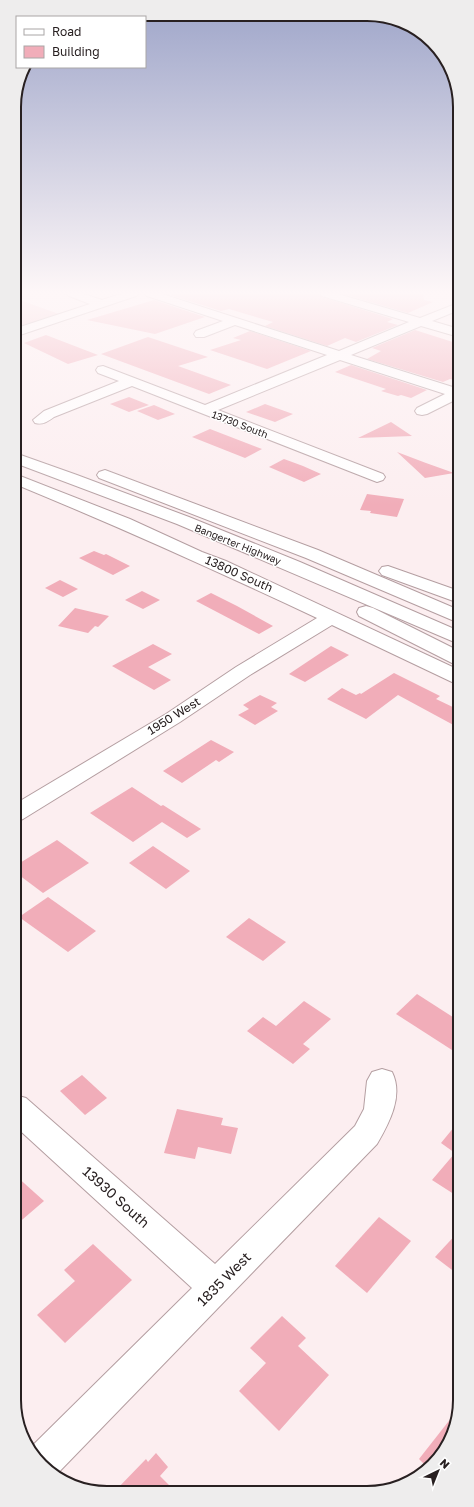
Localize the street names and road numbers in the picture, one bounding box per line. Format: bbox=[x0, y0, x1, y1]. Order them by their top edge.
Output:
street label: 13730 South bbox=[210, 408, 270, 440]
street label: Bangerter Highway bbox=[193, 521, 283, 567]
street label: 13800 South bbox=[203, 552, 275, 595]
street label: 1950 West bbox=[144, 693, 203, 738]
street label: 13930 South bbox=[79, 1162, 153, 1231]
street label: 1835 West bbox=[193, 1248, 254, 1309]

